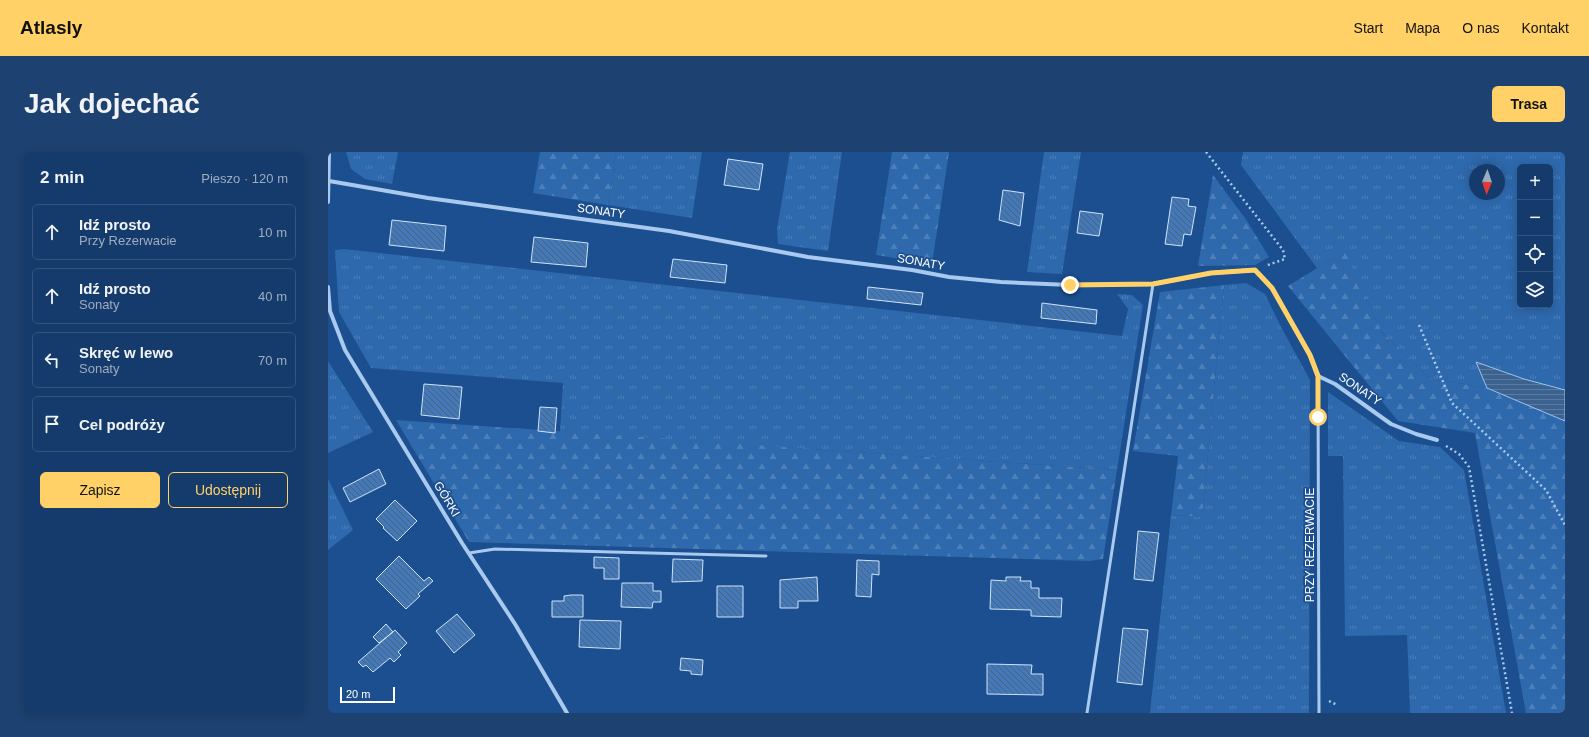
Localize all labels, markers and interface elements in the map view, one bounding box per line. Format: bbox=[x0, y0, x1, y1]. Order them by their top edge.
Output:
text: Atlasly bbox=[20, 17, 82, 38]
text: Start bbox=[1354, 20, 1383, 36]
text: Mapa bbox=[1405, 20, 1440, 36]
text: O nas bbox=[1462, 20, 1500, 36]
text: Kontakt bbox=[1522, 20, 1569, 36]
button: Trasa bbox=[1492, 86, 1565, 122]
text: Jak dojechać bbox=[24, 88, 200, 119]
north arrow bbox=[1469, 164, 1505, 200]
map controls bbox=[1517, 164, 1553, 308]
button: + bbox=[1517, 164, 1553, 200]
text: 2 min bbox=[40, 168, 84, 187]
text: Pieszo · 120 m bbox=[201, 171, 288, 186]
button: − bbox=[1517, 200, 1553, 236]
street label: SONATY bbox=[576, 201, 626, 221]
text: Idź prosto bbox=[79, 216, 151, 233]
icon: ahead bbox=[41, 221, 63, 243]
text: 10 m bbox=[258, 225, 287, 240]
text: Przy Rezerwacie bbox=[79, 233, 177, 248]
button: locate bbox=[1517, 236, 1553, 272]
street label: SONATY bbox=[896, 251, 946, 273]
button: layers bbox=[1517, 272, 1553, 308]
route end bbox=[1061, 276, 1079, 294]
text: Idź prosto bbox=[79, 280, 151, 297]
icon: ahead bbox=[41, 285, 63, 307]
text: 40 m bbox=[258, 289, 287, 304]
text: Sonaty bbox=[79, 297, 119, 312]
text: Skręć w lewo bbox=[79, 344, 173, 361]
icon: left bbox=[41, 349, 63, 371]
text: 70 m bbox=[258, 353, 287, 368]
text: Sonaty bbox=[79, 361, 119, 376]
street label: SONATY bbox=[1336, 370, 1384, 408]
route start bbox=[1309, 408, 1327, 426]
icon: arrive bbox=[41, 413, 63, 435]
text: Cel podróży bbox=[79, 416, 165, 433]
button: Zapisz bbox=[40, 472, 160, 508]
button: Udostępnij bbox=[168, 472, 288, 508]
street label: GÓRKI bbox=[431, 478, 464, 519]
street label: PRZY REZERWACIE bbox=[1303, 488, 1317, 602]
scale bar bbox=[340, 685, 395, 704]
text: 20 m bbox=[346, 688, 370, 700]

